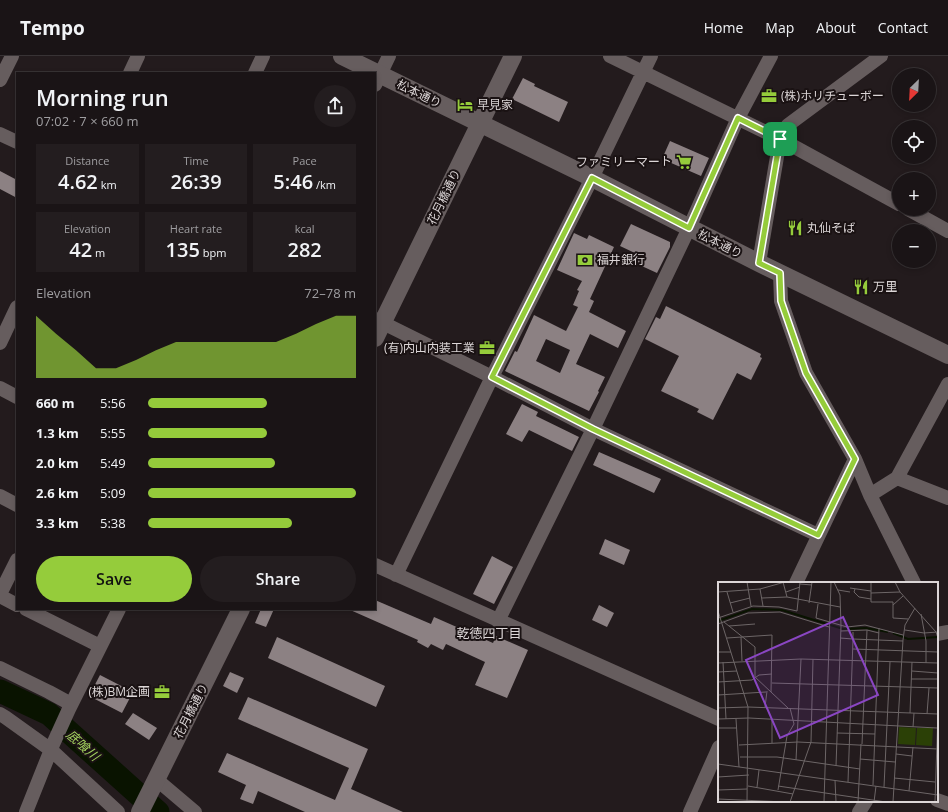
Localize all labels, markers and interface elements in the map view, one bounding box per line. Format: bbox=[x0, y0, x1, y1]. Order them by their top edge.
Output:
text: Tempo bbox=[20, 15, 85, 41]
text: Home bbox=[704, 18, 743, 37]
text: Map bbox=[765, 18, 794, 37]
text: About bbox=[816, 18, 856, 37]
text: Contact bbox=[878, 18, 928, 37]
north arrow bbox=[892, 68, 936, 112]
map controls bbox=[892, 68, 936, 268]
street label: 松本通り bbox=[394, 75, 445, 112]
text: Morning run bbox=[36, 82, 169, 112]
button: share bbox=[314, 85, 356, 127]
office icon: (株)ホリチューボー bbox=[760, 87, 778, 105]
place label: (株)ホリチューボー bbox=[781, 87, 884, 104]
hotel icon: 早見家 bbox=[456, 96, 474, 114]
place label: 早見家 bbox=[477, 96, 513, 113]
text: 07:02 · 7 × 660 m bbox=[36, 112, 139, 130]
button: locate bbox=[892, 120, 936, 164]
pin bbox=[763, 122, 797, 156]
icon: arrive bbox=[769, 128, 791, 150]
text: Distance bbox=[65, 153, 109, 168]
text: Time bbox=[183, 153, 209, 168]
text: Pace bbox=[293, 153, 317, 168]
place label: ファミリーマート bbox=[576, 153, 672, 170]
supermarket icon: ファミリーマート bbox=[675, 153, 693, 171]
street label: 花月橋通り bbox=[423, 166, 464, 227]
text: 4.62 bbox=[58, 168, 98, 195]
text: 26:39 bbox=[170, 168, 222, 195]
text: 5:46 bbox=[273, 168, 313, 195]
button: + bbox=[892, 172, 936, 216]
text: km bbox=[98, 177, 117, 192]
text: /km bbox=[313, 177, 336, 192]
restaurant icon: 丸仙そば bbox=[786, 219, 804, 237]
place label: 丸仙そば bbox=[807, 219, 855, 236]
text: Elevation bbox=[64, 221, 111, 236]
text: Heart rate bbox=[170, 221, 222, 236]
text: kcal bbox=[295, 221, 315, 236]
button: − bbox=[892, 224, 936, 268]
street label: 松本通り bbox=[695, 225, 745, 262]
text: 42 bbox=[69, 236, 92, 263]
text: 135 bbox=[166, 236, 200, 263]
text: 282 bbox=[288, 236, 322, 263]
text: m bbox=[92, 245, 105, 260]
text: bpm bbox=[200, 245, 226, 260]
bank icon: 福井銀行 bbox=[576, 251, 594, 269]
place label: 福井銀行 bbox=[597, 251, 645, 268]
restaurant icon: 万里 bbox=[852, 278, 870, 296]
place label: 万里 bbox=[873, 278, 897, 295]
text: Elevation bbox=[36, 284, 91, 302]
text: 72–78 m bbox=[304, 284, 356, 302]
place label: (有)内山内装工業 bbox=[384, 339, 475, 356]
office icon: (有)内山内装工業 bbox=[478, 339, 496, 357]
text: 660 m bbox=[36, 394, 74, 412]
text: 5:56 bbox=[100, 394, 126, 412]
text: 1.3 km bbox=[36, 424, 79, 442]
text: 5:55 bbox=[100, 424, 126, 442]
text: 2.0 km bbox=[36, 454, 79, 472]
text: 5:49 bbox=[100, 454, 126, 472]
text: 2.6 km bbox=[36, 484, 79, 502]
text: 5:09 bbox=[100, 484, 126, 502]
text: 3.3 km bbox=[36, 514, 79, 532]
text: 5:38 bbox=[100, 514, 126, 532]
button: Save bbox=[36, 556, 192, 602]
button: Share bbox=[200, 556, 356, 602]
inset map bbox=[718, 582, 938, 802]
district label: 乾徳四丁目 bbox=[456, 624, 522, 642]
street label: 花月橋通り bbox=[169, 680, 212, 741]
place label: (株)BM企画 bbox=[88, 683, 150, 700]
office icon: (株)BM企画 bbox=[153, 683, 171, 701]
water label: 底喰川 bbox=[62, 725, 105, 766]

